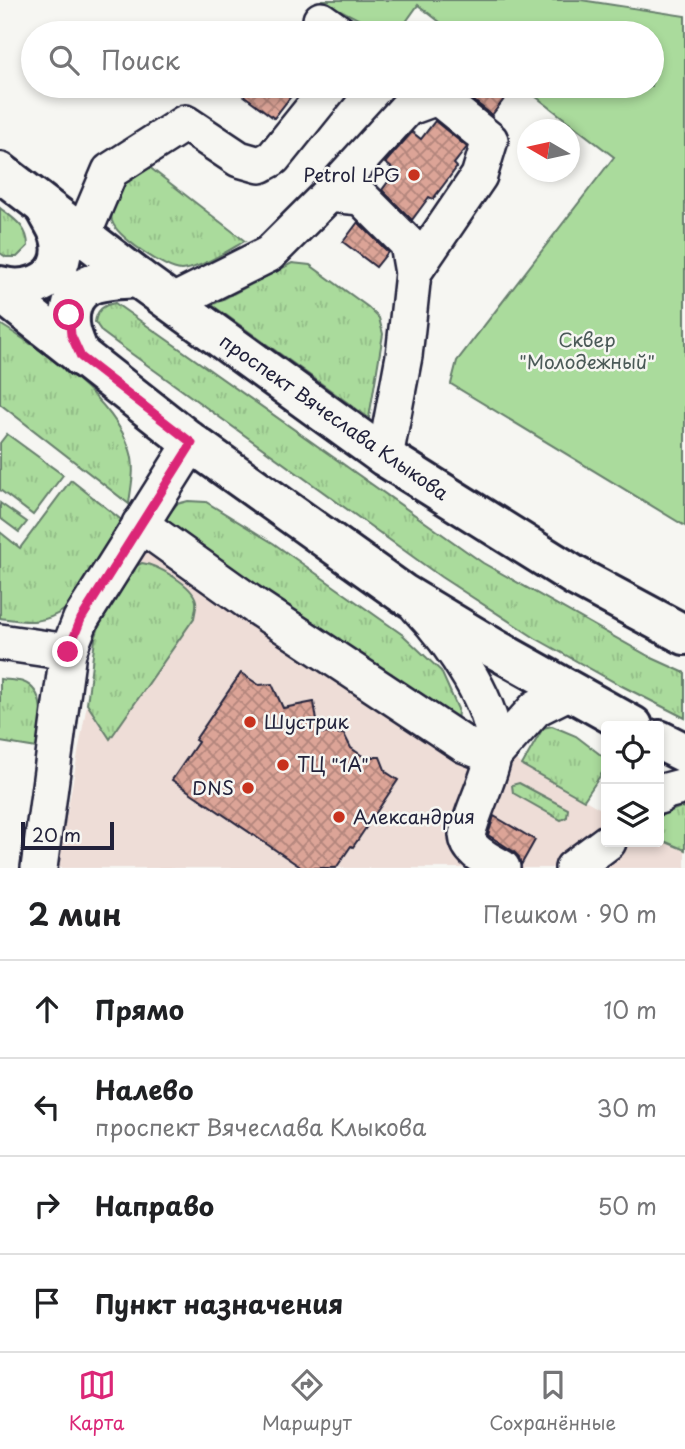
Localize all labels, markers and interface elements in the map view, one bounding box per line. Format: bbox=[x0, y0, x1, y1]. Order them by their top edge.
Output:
search box bbox=[21, 21, 664, 98]
text: Поиск bbox=[101, 40, 180, 79]
icon: search bbox=[45, 41, 83, 79]
north arrow bbox=[517, 119, 580, 182]
place label: Petrol LPG bbox=[303, 160, 400, 188]
marker: Petrol LPG bbox=[406, 167, 422, 183]
route start bbox=[53, 299, 84, 330]
park label: Сквер "Молодежный" bbox=[519, 325, 655, 375]
street label: проспект Вячеслава Клыкова bbox=[214, 326, 455, 506]
route end bbox=[52, 636, 83, 667]
place label: Шустрик bbox=[264, 707, 350, 735]
marker: Шустрик bbox=[242, 714, 258, 730]
map controls bbox=[601, 721, 664, 847]
button: locate bbox=[601, 721, 664, 784]
place label: ТЦ "1А" bbox=[297, 750, 369, 778]
marker: ТЦ "1А" bbox=[275, 757, 291, 773]
place label: DNS bbox=[192, 773, 234, 801]
marker: DNS bbox=[240, 780, 256, 796]
button: layers bbox=[601, 784, 664, 847]
place label: Александрия bbox=[353, 802, 475, 830]
marker: Александрия bbox=[331, 809, 347, 825]
scale bar bbox=[21, 819, 114, 851]
text: 20 m bbox=[32, 820, 81, 848]
text: 2 мин bbox=[28, 891, 122, 936]
text: Пешком · 90 m bbox=[483, 896, 657, 931]
icon: ahead bbox=[28, 990, 66, 1028]
text: Прямо bbox=[95, 990, 184, 1029]
text: 10 m bbox=[603, 992, 657, 1027]
text: Налево bbox=[95, 1070, 193, 1109]
icon: left bbox=[28, 1088, 66, 1126]
text: 30 m bbox=[596, 1090, 657, 1125]
text: проспект Вячеслава Клыкова bbox=[95, 1109, 426, 1144]
icon: right bbox=[28, 1186, 66, 1224]
text: Направо bbox=[95, 1186, 214, 1225]
text: 50 m bbox=[597, 1188, 657, 1223]
icon: arrive bbox=[28, 1284, 66, 1322]
text: Пункт назначения bbox=[95, 1284, 343, 1323]
tab: Карта bbox=[69, 1366, 125, 1436]
tab: Маршрут bbox=[262, 1366, 352, 1436]
tab: Сохранённые bbox=[489, 1366, 616, 1436]

